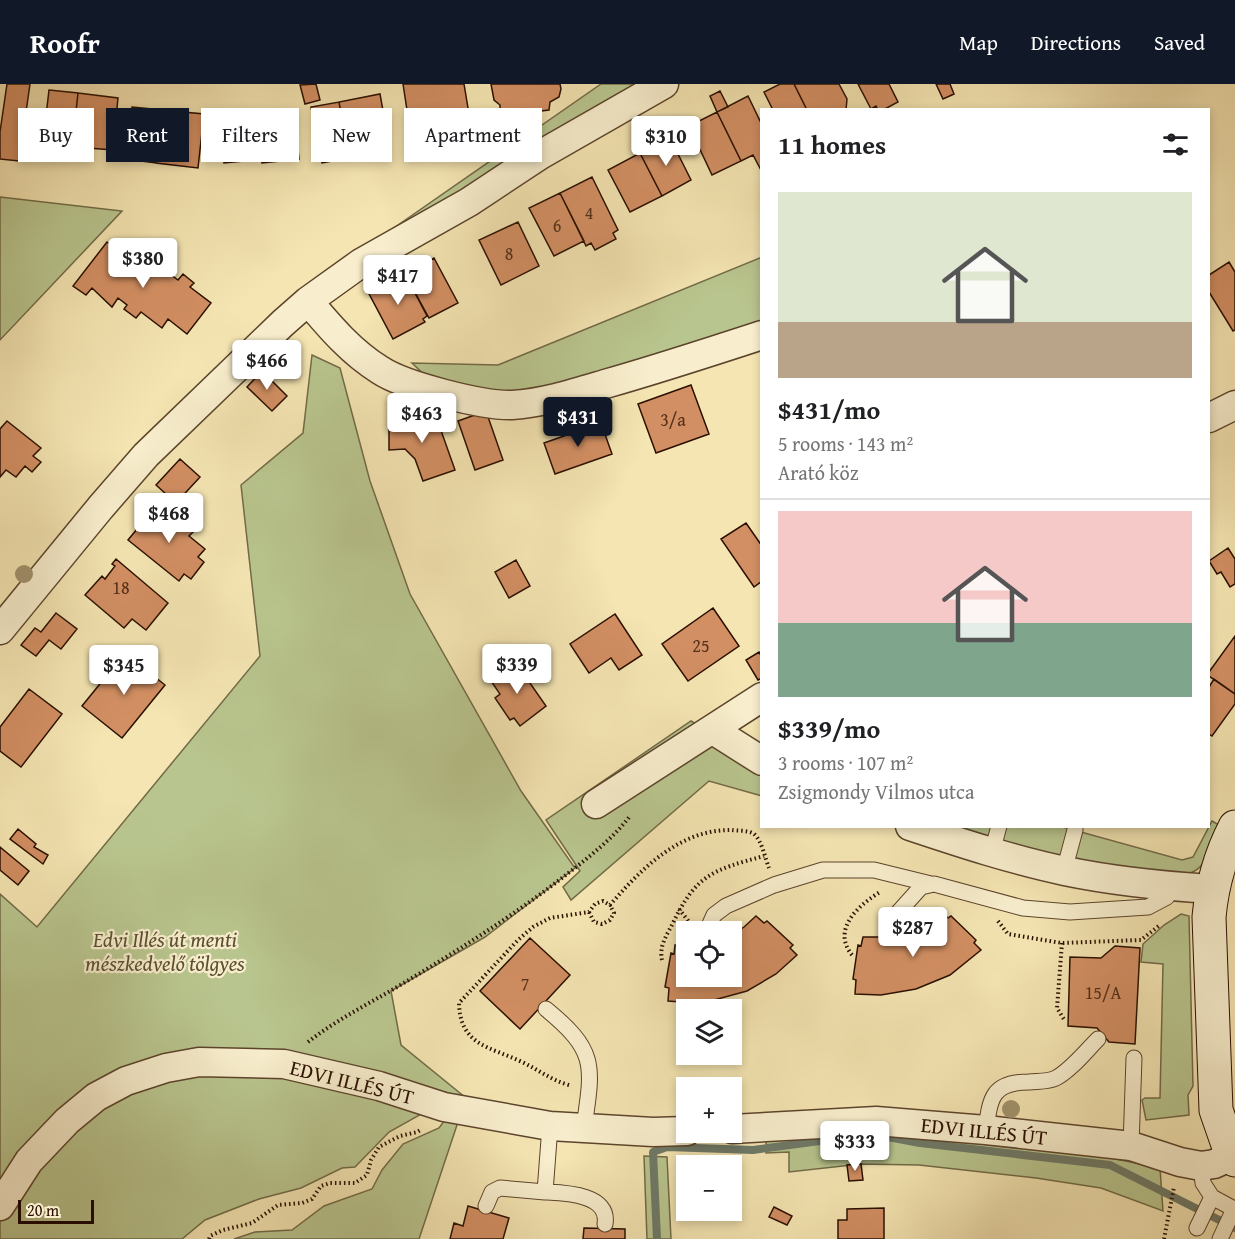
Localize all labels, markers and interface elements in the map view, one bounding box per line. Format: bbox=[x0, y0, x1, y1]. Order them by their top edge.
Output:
text: Roofr bbox=[30, 22, 100, 63]
text: Map bbox=[959, 27, 998, 58]
text: Directions bbox=[1031, 27, 1121, 58]
text: Saved bbox=[1154, 27, 1205, 58]
chip: Buy bbox=[18, 108, 94, 162]
chip: Rent bbox=[106, 108, 189, 162]
chip: Filters bbox=[201, 108, 299, 162]
chip: New bbox=[311, 108, 392, 162]
chip: Apartment bbox=[404, 108, 542, 162]
pin: $310 bbox=[630, 116, 702, 167]
text: $310 bbox=[645, 121, 687, 150]
text: 11 homes bbox=[778, 125, 886, 164]
icon: filters bbox=[1159, 128, 1192, 161]
house number: 4 bbox=[585, 199, 593, 226]
house number: 6 bbox=[553, 212, 561, 239]
icon: home bbox=[931, 231, 1039, 339]
pin: $380 bbox=[107, 238, 179, 289]
house number: 8 bbox=[505, 240, 513, 267]
text: $380 bbox=[122, 243, 164, 272]
pin: $417 bbox=[362, 255, 434, 306]
text: $417 bbox=[377, 260, 419, 289]
pin: $466 bbox=[231, 340, 303, 391]
text: $466 bbox=[246, 345, 288, 374]
text: $431/mo bbox=[778, 390, 880, 429]
pin: $463 bbox=[386, 393, 458, 444]
pin: $431 bbox=[542, 397, 614, 448]
text: $463 bbox=[401, 398, 443, 427]
text: $431 bbox=[557, 402, 599, 431]
house number: 3/a bbox=[660, 406, 686, 433]
text: 5 rooms · 143 m² bbox=[778, 429, 913, 458]
text: Arató köz bbox=[778, 458, 858, 487]
pin: $468 bbox=[133, 493, 205, 544]
text: $468 bbox=[148, 498, 190, 527]
icon: home bbox=[931, 550, 1039, 658]
house number: 18 bbox=[112, 574, 130, 601]
house number: 25 bbox=[692, 632, 710, 659]
pin: $339 bbox=[481, 644, 553, 695]
pin: $345 bbox=[88, 645, 160, 696]
text: $339 bbox=[496, 649, 538, 678]
text: $345 bbox=[103, 650, 145, 679]
text: $339/mo bbox=[778, 709, 880, 748]
text: 3 rooms · 107 m² bbox=[778, 748, 913, 777]
text: Zsigmondy Vilmos utca bbox=[778, 777, 974, 806]
pin: $287 bbox=[877, 907, 949, 958]
text: $287 bbox=[892, 912, 934, 941]
map controls bbox=[676, 921, 742, 1221]
button: locate bbox=[676, 921, 742, 987]
park label: Edvi Illés út menti mészkedvelő tölgyes bbox=[85, 924, 245, 979]
house number: 7 bbox=[521, 970, 529, 997]
house number: 15/A bbox=[1085, 979, 1121, 1006]
button: layers bbox=[676, 999, 742, 1065]
street label: EDVI ILLÉS ÚT bbox=[287, 1052, 417, 1112]
button: + bbox=[676, 1077, 742, 1143]
street label: EDVI ILLÉS ÚT bbox=[919, 1109, 1049, 1153]
pin: $333 bbox=[819, 1121, 891, 1172]
text: $333 bbox=[834, 1126, 876, 1155]
button: − bbox=[676, 1155, 742, 1221]
scale bar bbox=[18, 1197, 94, 1224]
text: 20 m bbox=[27, 1198, 59, 1222]

